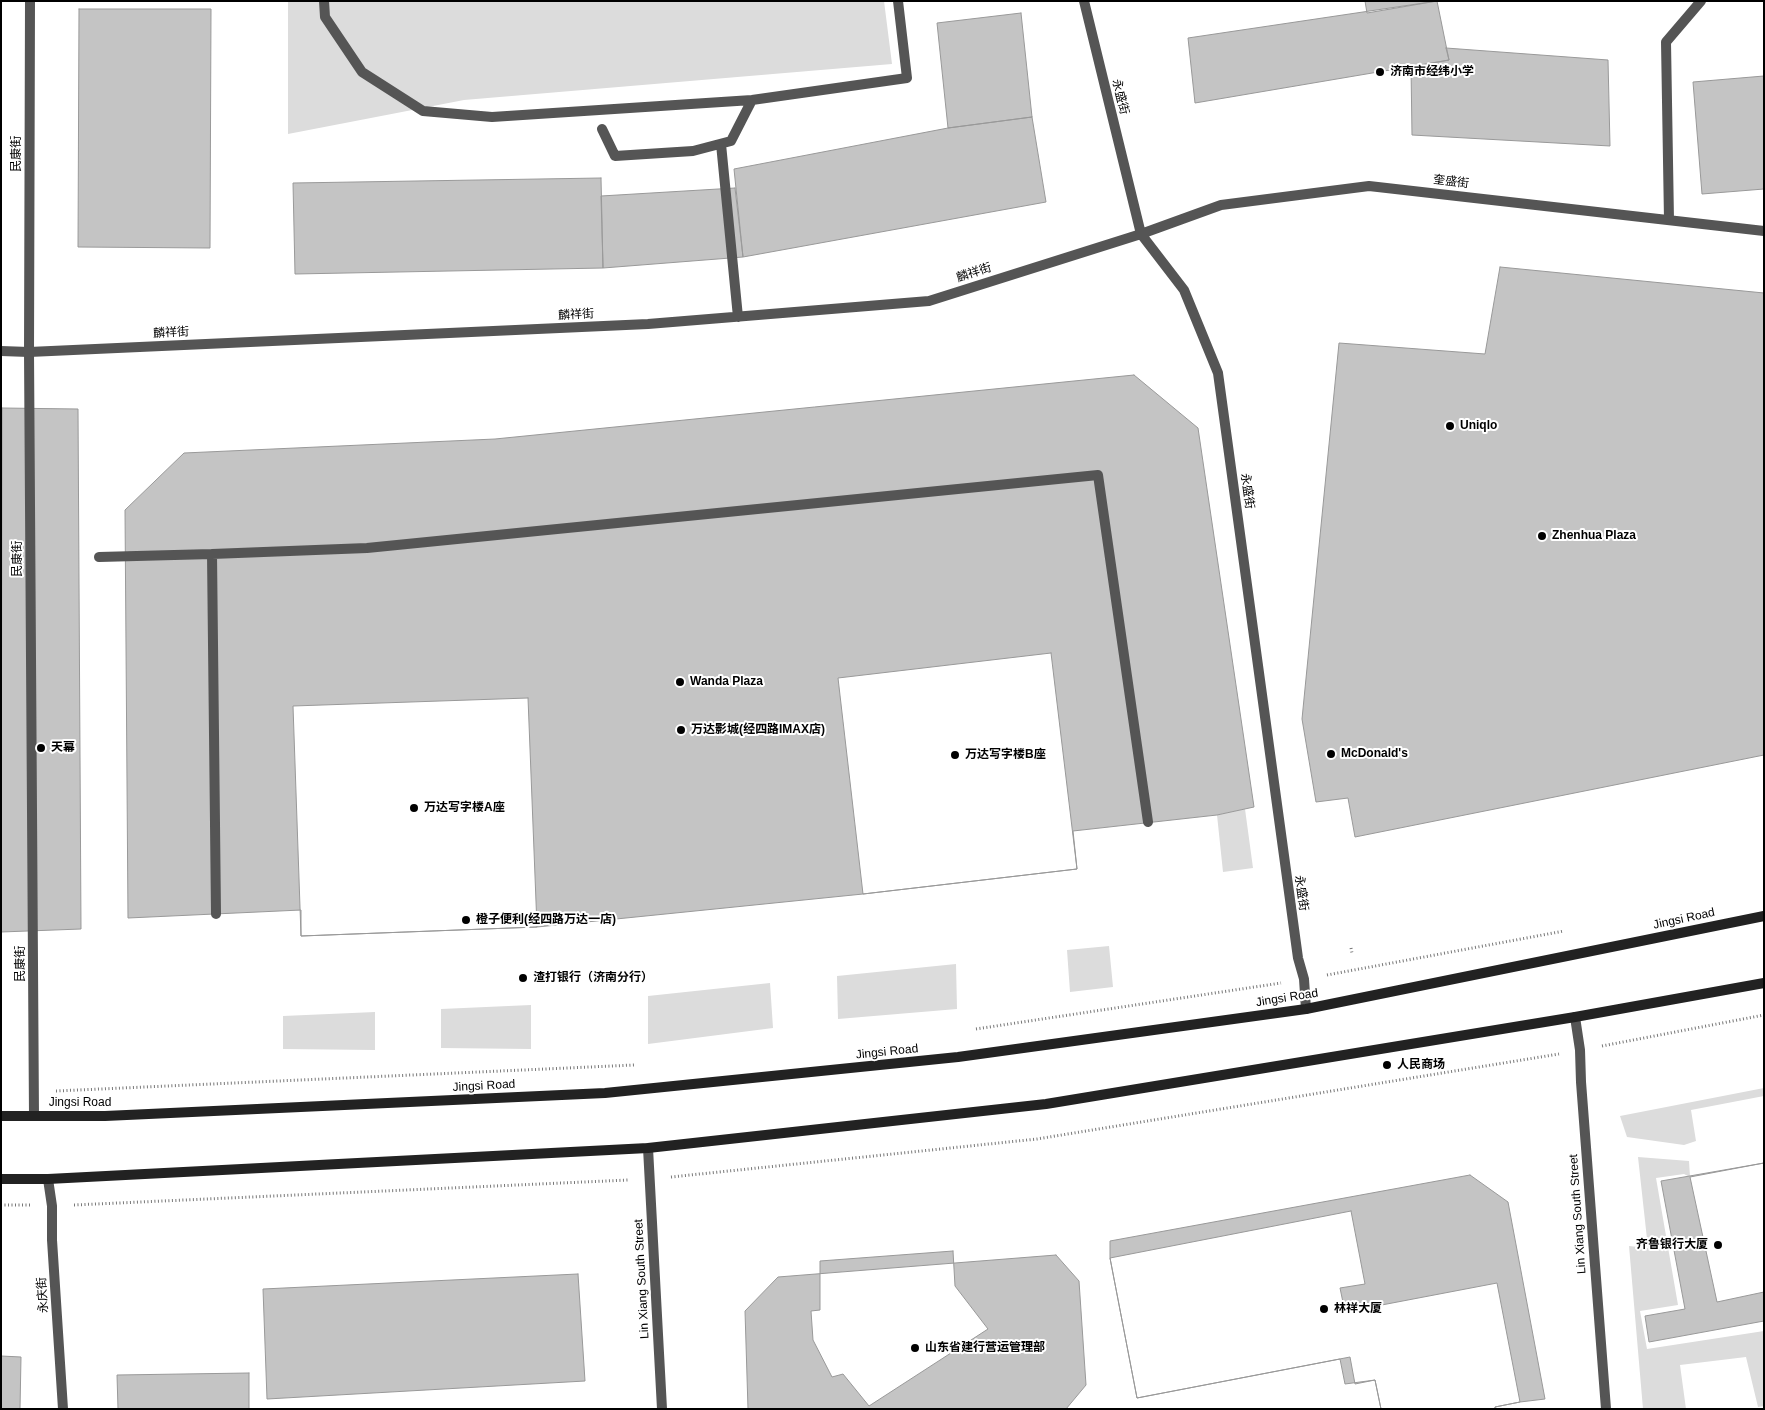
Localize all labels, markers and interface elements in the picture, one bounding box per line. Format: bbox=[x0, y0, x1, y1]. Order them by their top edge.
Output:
place label: 济南市经纬小学 bbox=[1390, 65, 1474, 79]
marker: 济南市经纬小学 bbox=[1374, 66, 1386, 78]
street label: 永盛街 bbox=[1109, 78, 1131, 116]
street label: 民康街 bbox=[10, 136, 24, 172]
street label: 奎盛街 bbox=[1432, 173, 1470, 191]
street label: 麟祥街 bbox=[955, 261, 993, 285]
street label: 麟祥街 bbox=[558, 307, 594, 323]
street label: 麟祥街 bbox=[153, 325, 189, 341]
place label: Uniqlo bbox=[1460, 419, 1497, 433]
marker: Uniqlo bbox=[1444, 420, 1456, 432]
street label: 永盛街 bbox=[1237, 472, 1257, 510]
place label: Zhenhua Plaza bbox=[1552, 529, 1636, 543]
marker: Zhenhua Plaza bbox=[1536, 530, 1548, 542]
street label: 民康街 bbox=[11, 541, 25, 577]
place label: Wanda Plaza bbox=[690, 675, 763, 689]
marker: Wanda Plaza bbox=[674, 676, 686, 688]
place label: 万达影城(经四路IMAX店) bbox=[691, 723, 825, 737]
marker: 万达影城(经四路IMAX店) bbox=[675, 724, 687, 736]
place label: 天幕 bbox=[51, 741, 75, 755]
marker: 天幕 bbox=[35, 742, 47, 754]
place label: McDonald's bbox=[1341, 747, 1408, 761]
place label: 万达写字楼B座 bbox=[965, 748, 1046, 762]
marker: McDonald's bbox=[1325, 748, 1337, 760]
marker: 万达写字楼B座 bbox=[949, 749, 961, 761]
place label: 万达写字楼A座 bbox=[424, 801, 505, 815]
marker: 万达写字楼A座 bbox=[408, 802, 420, 814]
street label: 永盛街 bbox=[1291, 874, 1311, 912]
street label: Jingsi Road bbox=[1652, 905, 1716, 933]
place label: 橙子便利(经四路万达一店) bbox=[476, 913, 616, 927]
marker: 橙子便利(经四路万达一店) bbox=[460, 914, 472, 926]
street label: 民康街 bbox=[14, 946, 28, 982]
place label: 渣打银行（济南分行） bbox=[533, 971, 653, 985]
marker: 渣打银行（济南分行） bbox=[517, 972, 529, 984]
street label: Jingsi Road bbox=[1255, 986, 1319, 1010]
street label: Jingsi Road bbox=[855, 1042, 919, 1062]
place label: 人民商场 bbox=[1397, 1058, 1445, 1072]
marker: 人民商场 bbox=[1381, 1059, 1393, 1071]
street label: Jingsi Road bbox=[452, 1077, 516, 1095]
street label: Jingsi Road bbox=[49, 1096, 111, 1110]
street label: Lin Xiang South Street bbox=[1567, 1154, 1589, 1274]
street label: Lin Xiang South Street bbox=[632, 1219, 652, 1339]
place label: 齐鲁银行大厦 bbox=[1636, 1238, 1708, 1252]
marker: 齐鲁银行大厦 bbox=[1712, 1239, 1724, 1251]
street label: 永庆街 bbox=[35, 1277, 51, 1313]
place label: 林祥大厦 bbox=[1334, 1302, 1382, 1316]
marker: 林祥大厦 bbox=[1318, 1303, 1330, 1315]
place label: 山东省建行营运管理部 bbox=[925, 1341, 1045, 1355]
marker: 山东省建行营运管理部 bbox=[909, 1342, 921, 1354]

